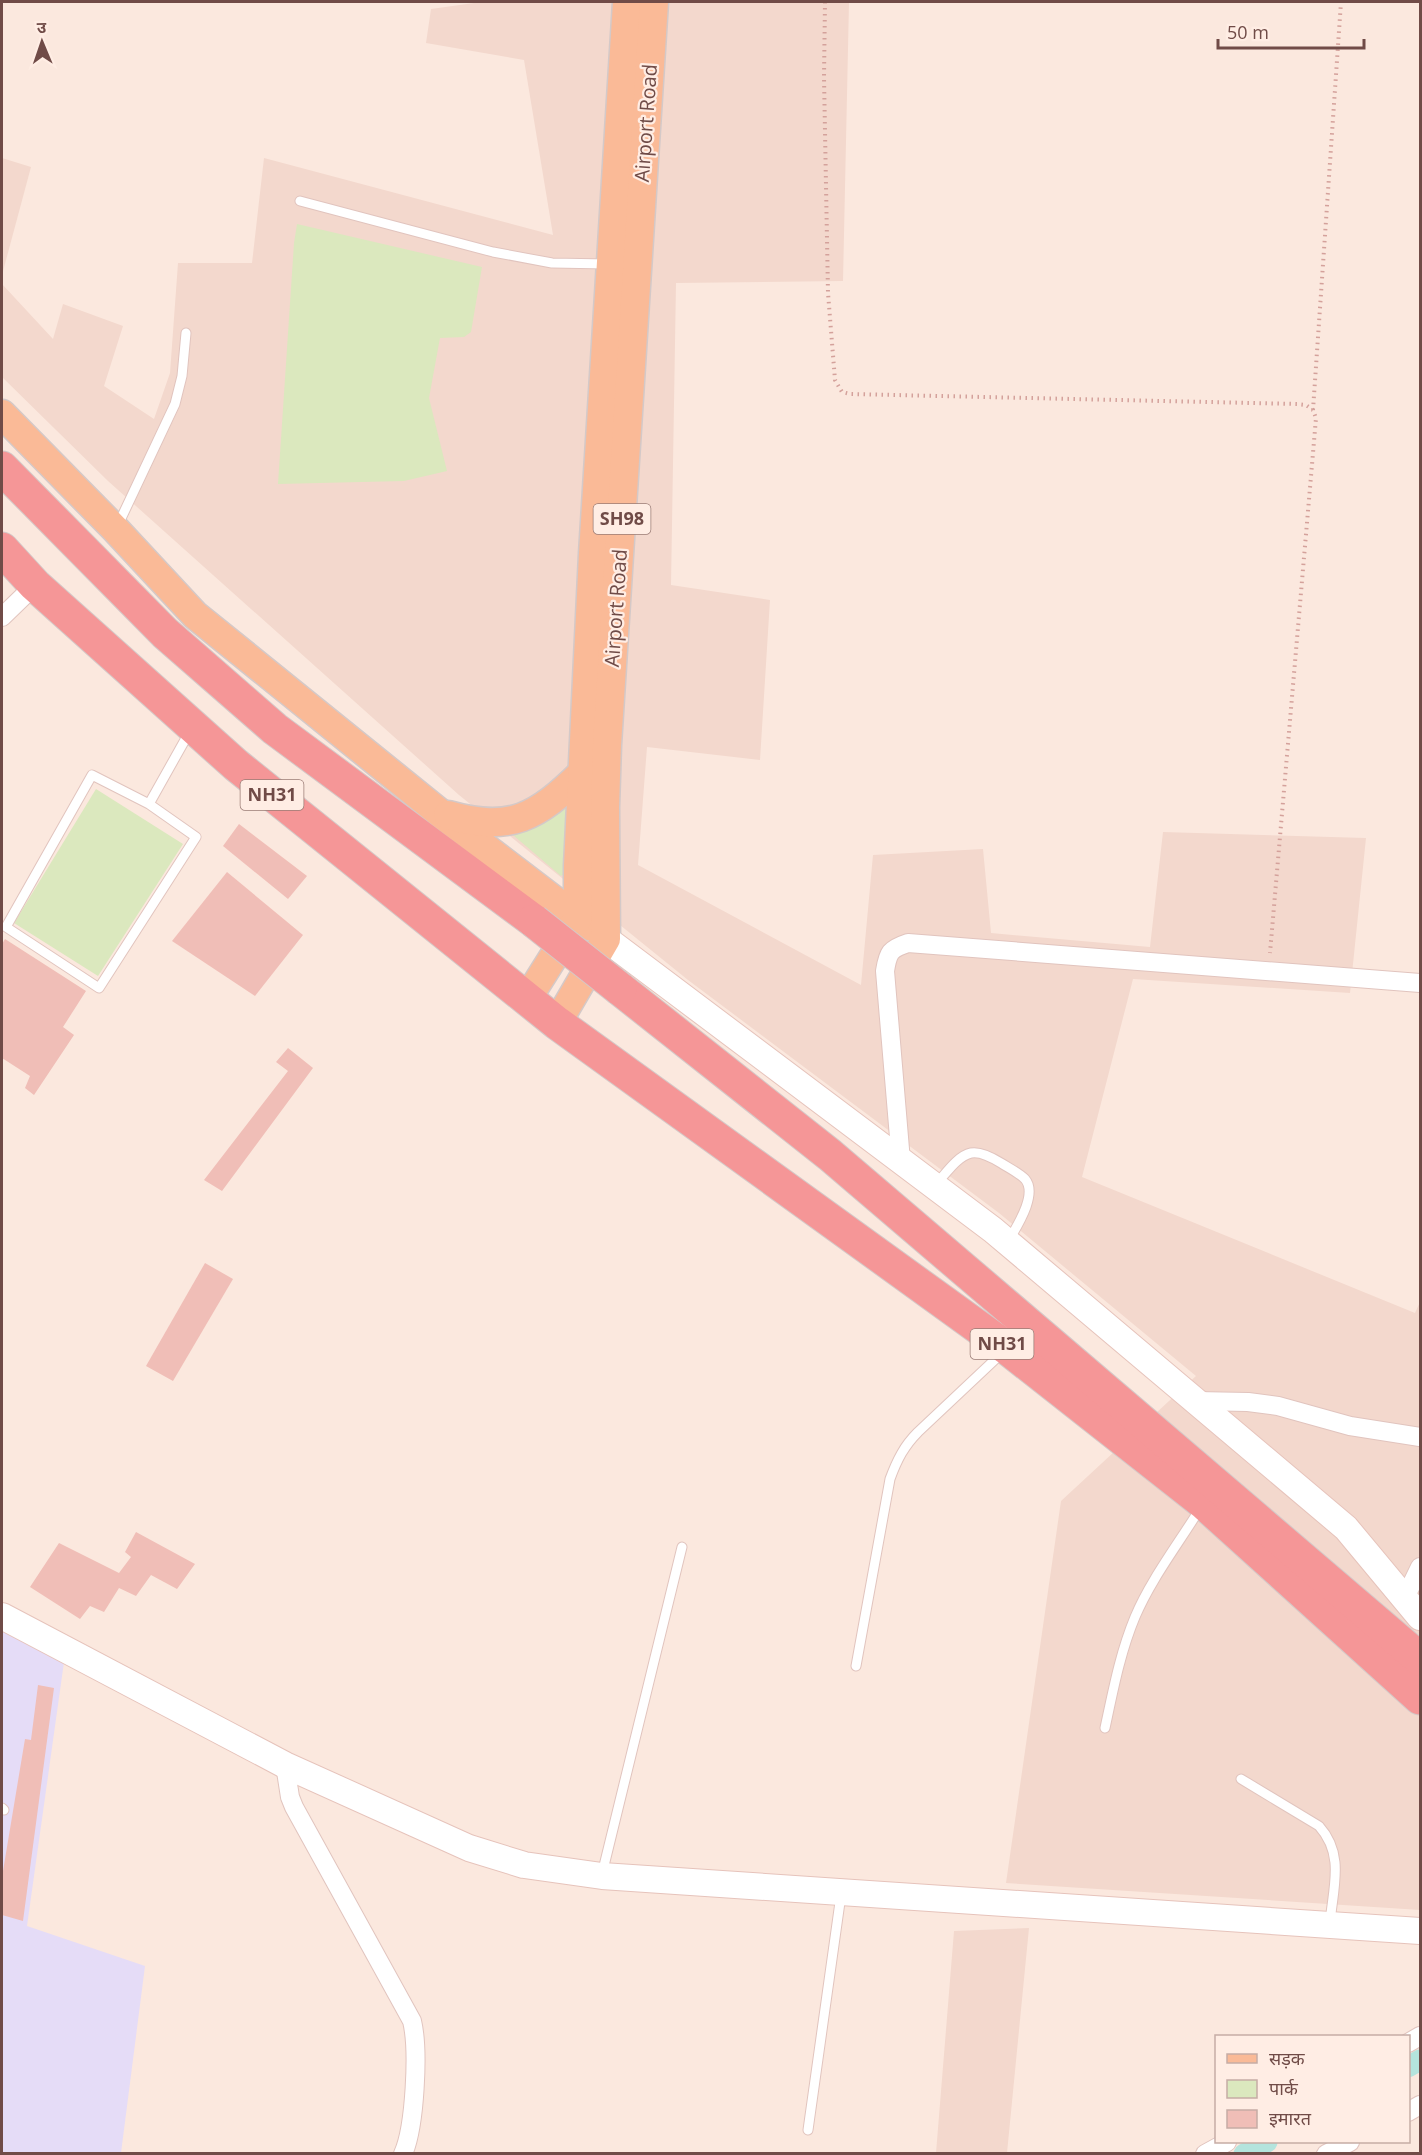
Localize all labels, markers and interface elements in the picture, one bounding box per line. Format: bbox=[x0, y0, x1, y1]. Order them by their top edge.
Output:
north arrow bbox=[12, 12, 72, 72]
scale bar bbox=[1218, 12, 1364, 50]
text: उ bbox=[36, 16, 47, 38]
text: 50 m bbox=[1227, 20, 1269, 44]
street label: Airport Road bbox=[628, 63, 663, 183]
road number: SH98 bbox=[594, 504, 650, 534]
street label: Airport Road bbox=[598, 548, 633, 668]
road number: NH31 bbox=[240, 780, 304, 810]
road number: NH31 bbox=[970, 1329, 1034, 1359]
legend bbox=[1215, 2035, 1410, 2143]
text: सड़क bbox=[1269, 2046, 1306, 2070]
text: पार्क bbox=[1269, 2076, 1299, 2100]
text: इमारत bbox=[1269, 2106, 1312, 2130]

